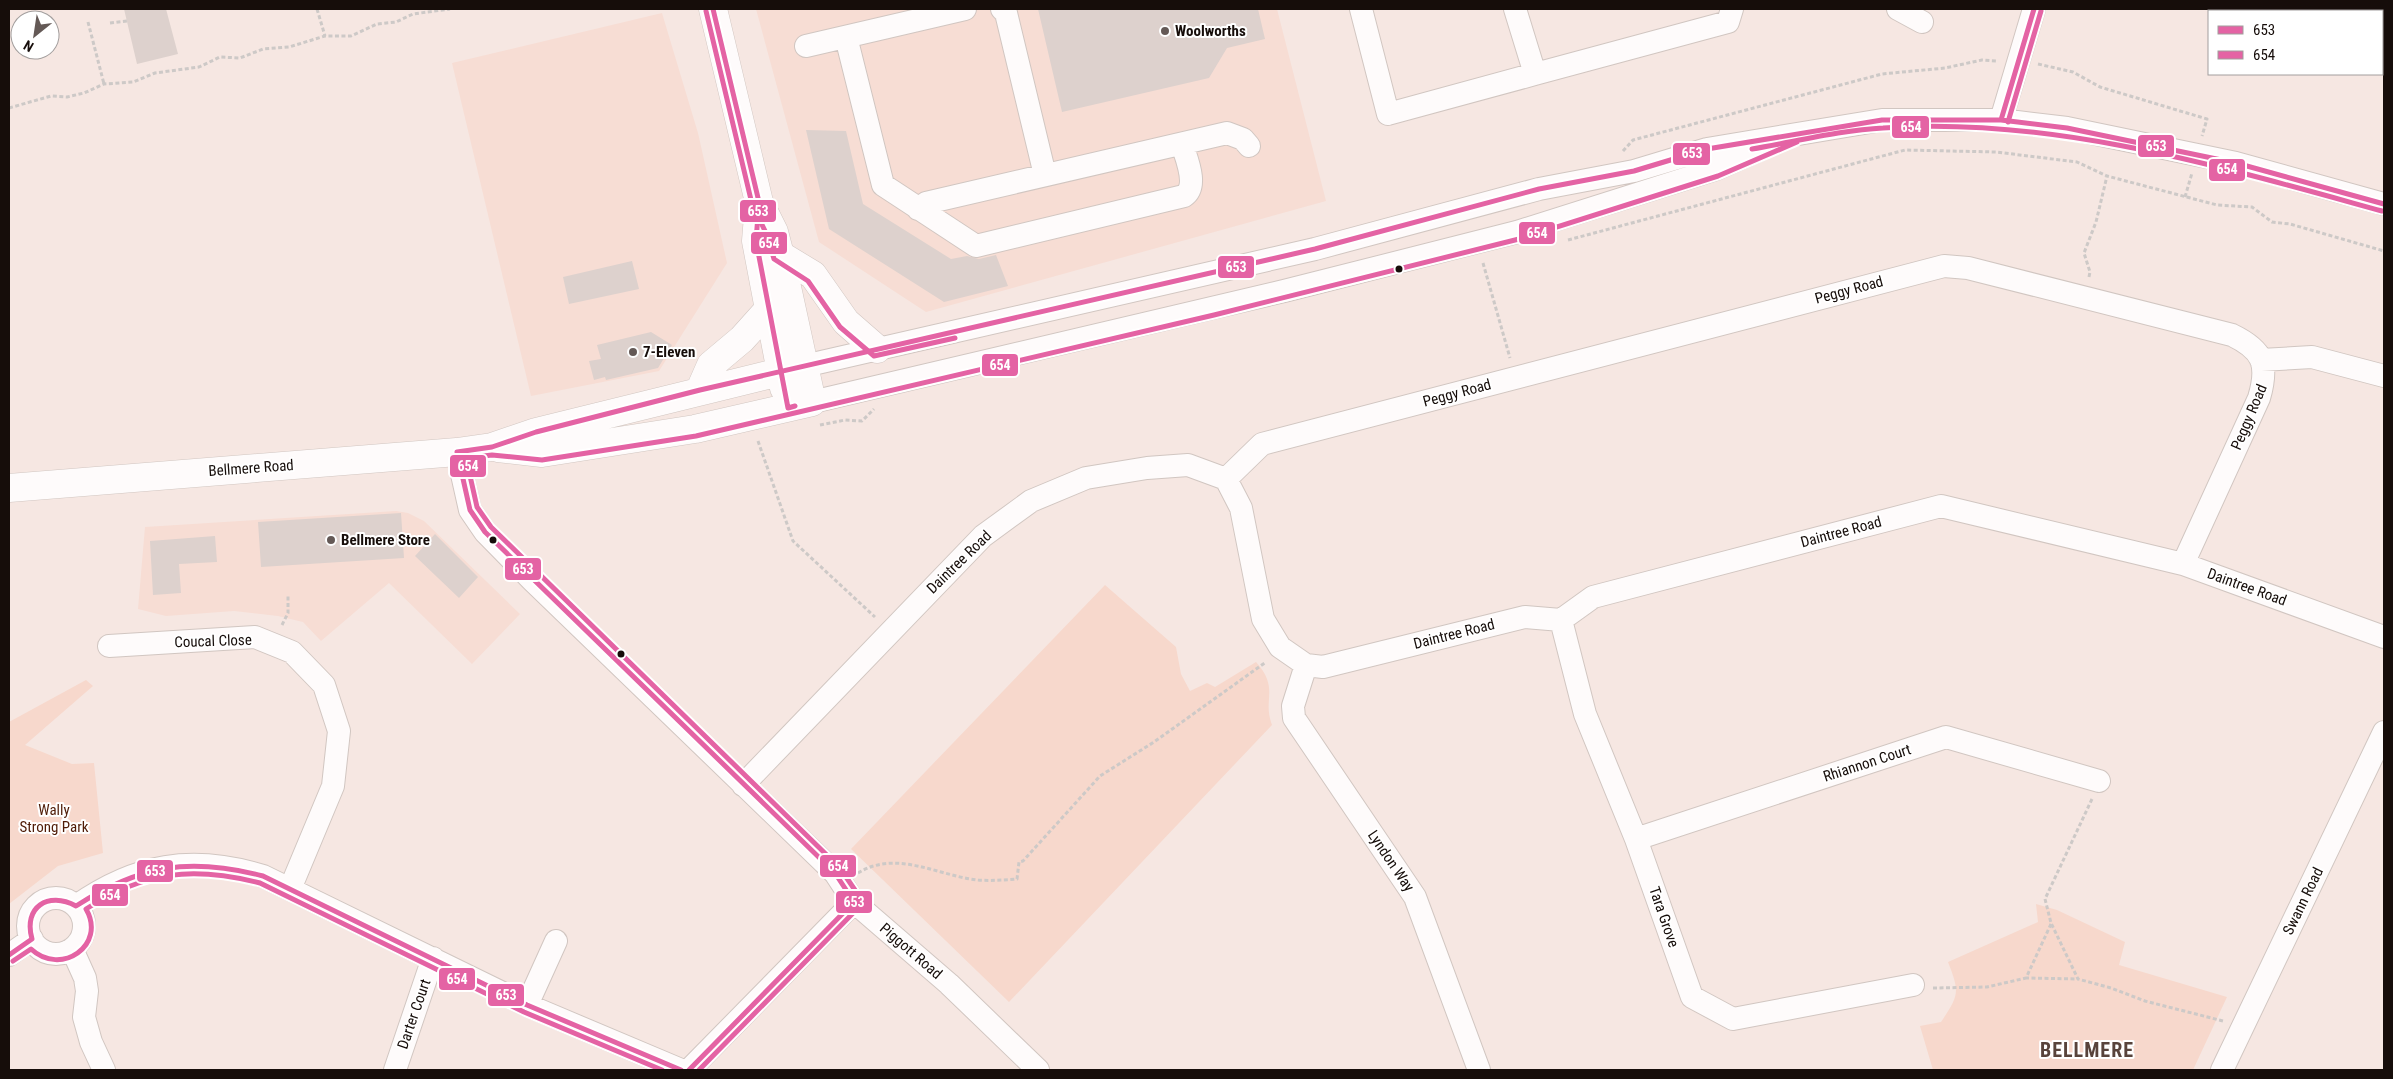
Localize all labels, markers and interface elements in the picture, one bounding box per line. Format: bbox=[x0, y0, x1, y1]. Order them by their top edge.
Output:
north arrow bbox=[10, 10, 60, 60]
legend bbox=[2208, 10, 2383, 75]
text: 653 bbox=[2253, 21, 2275, 39]
place label: Woolworths bbox=[1175, 22, 1246, 40]
marker: Woolworths bbox=[1159, 25, 1171, 37]
text: N bbox=[21, 37, 36, 55]
text: 654 bbox=[2253, 46, 2275, 64]
line badge: 654 bbox=[1891, 115, 1930, 139]
text: 654 bbox=[1900, 119, 1922, 135]
line badge: 653 bbox=[2137, 134, 2175, 158]
text: 653 bbox=[2145, 138, 2167, 154]
line badge: 653 bbox=[1672, 142, 1711, 166]
text: 653 bbox=[1681, 145, 1703, 161]
line badge: 654 bbox=[2208, 158, 2246, 182]
text: 654 bbox=[2216, 161, 2238, 177]
line badge: 653 bbox=[739, 199, 777, 223]
text: 653 bbox=[747, 203, 769, 219]
line badge: 654 bbox=[1518, 221, 1556, 245]
text: 654 bbox=[1526, 225, 1548, 241]
line badge: 654 bbox=[750, 231, 788, 255]
text: 654 bbox=[758, 235, 780, 251]
line badge: 653 bbox=[1217, 255, 1255, 279]
text: 653 bbox=[1225, 259, 1247, 275]
unlabelled marker bbox=[1394, 264, 1404, 274]
street label: Peggy Road bbox=[1813, 272, 1885, 308]
place label: 7-Eleven bbox=[643, 343, 695, 361]
marker: 7-Eleven bbox=[627, 346, 639, 358]
line badge: 654 bbox=[981, 353, 1019, 377]
text: 654 bbox=[989, 357, 1011, 373]
street label: Peggy Road bbox=[1421, 375, 1493, 411]
street label: Peggy Road bbox=[2227, 381, 2271, 453]
line badge: 654 bbox=[449, 454, 487, 478]
street label: Bellmere Road bbox=[208, 456, 294, 480]
text: 654 bbox=[457, 458, 479, 474]
street label: Daintree Road bbox=[1799, 513, 1883, 551]
street label: Daintree Road bbox=[923, 527, 995, 597]
place label: Bellmere Store bbox=[341, 531, 430, 549]
marker: Bellmere Store bbox=[325, 534, 337, 546]
unlabelled marker bbox=[488, 535, 498, 545]
line badge: 653 bbox=[504, 557, 542, 581]
text: 653 bbox=[512, 561, 534, 577]
street label: Daintree Road bbox=[2205, 564, 2289, 610]
street label: Daintree Road bbox=[1412, 615, 1496, 653]
street label: Coucal Close bbox=[174, 631, 252, 651]
unlabelled marker bbox=[616, 649, 626, 659]
street label: Rhiannon Court bbox=[1821, 740, 1913, 786]
park label: Wally Strong Park bbox=[19, 801, 89, 836]
street label: Lyndon Way bbox=[1364, 827, 1418, 895]
line badge: 654 bbox=[819, 854, 857, 878]
text: 654 bbox=[827, 858, 849, 874]
line badge: 653 bbox=[136, 859, 174, 883]
text: 653 bbox=[144, 863, 166, 879]
street label: Swann Road bbox=[2279, 864, 2327, 938]
line badge: 654 bbox=[91, 883, 129, 907]
street label: Tara Grove bbox=[1645, 884, 1683, 950]
text: 654 bbox=[99, 887, 121, 903]
line badge: 653 bbox=[835, 890, 873, 914]
text: 653 bbox=[843, 894, 865, 910]
street label: Piggott Road bbox=[876, 919, 946, 983]
line badge: 654 bbox=[438, 967, 476, 991]
text: 654 bbox=[446, 971, 468, 987]
street label: Darter Court bbox=[394, 977, 434, 1051]
line badge: 653 bbox=[487, 983, 525, 1007]
text: 653 bbox=[495, 987, 517, 1003]
district label: BELLMERE bbox=[2040, 1038, 2134, 1062]

